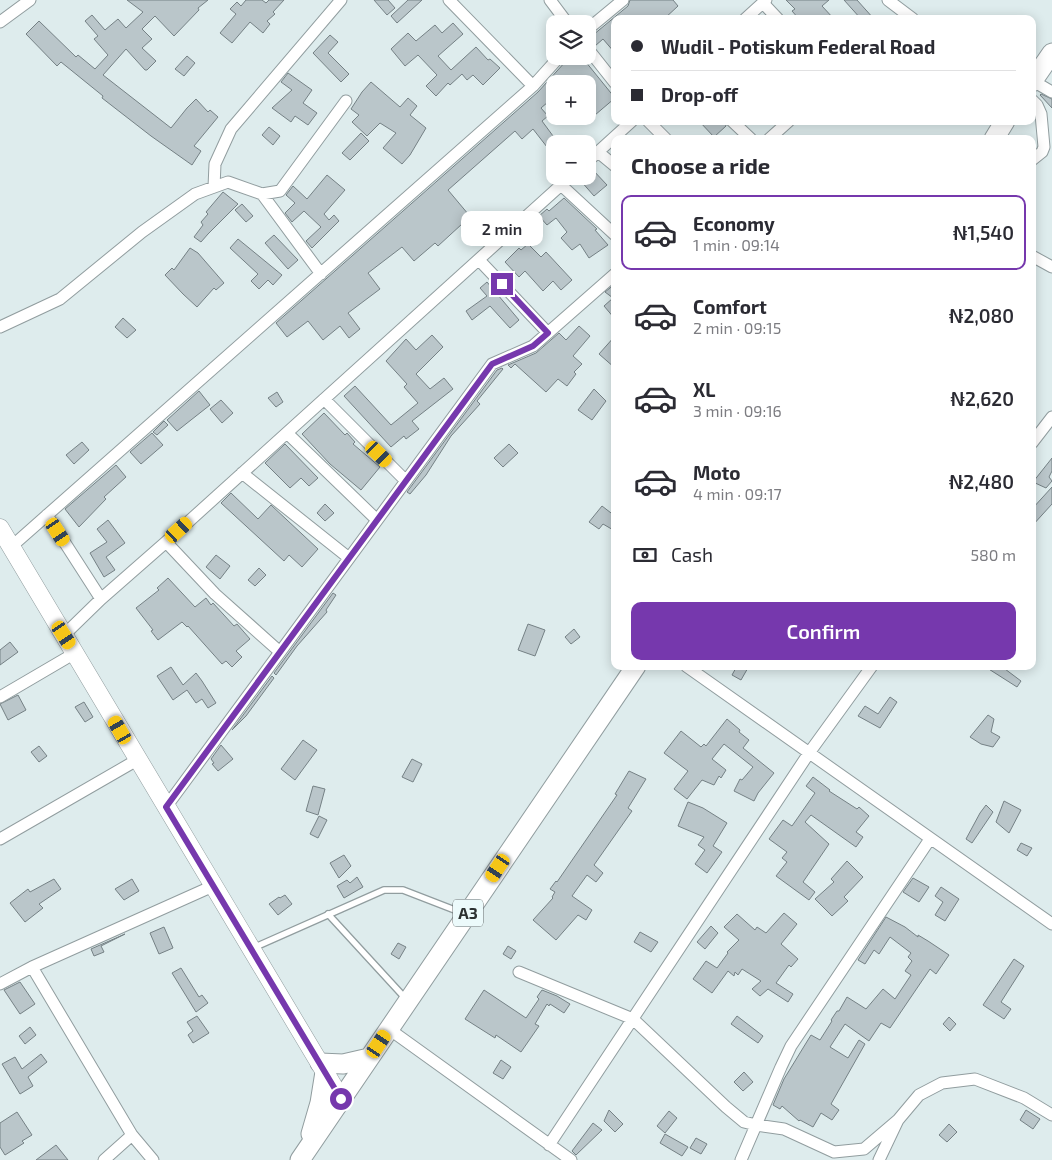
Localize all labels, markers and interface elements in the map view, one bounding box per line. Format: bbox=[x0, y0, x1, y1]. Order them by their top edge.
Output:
map controls bbox=[546, 15, 596, 185]
button: layers bbox=[546, 15, 596, 65]
text: Wudil - Potiskum Federal Road bbox=[661, 35, 935, 58]
button: + bbox=[546, 75, 596, 125]
text: Drop-off bbox=[661, 83, 738, 106]
button: − bbox=[546, 135, 596, 185]
text: Choose a ride bbox=[631, 152, 770, 178]
icon: car bbox=[633, 210, 678, 255]
callout: 2 min bbox=[461, 212, 543, 246]
text: Economy bbox=[693, 212, 775, 235]
text: 2 min bbox=[482, 219, 522, 238]
text: ₦1,540 bbox=[953, 221, 1014, 244]
text: 1 min · 09:14 bbox=[693, 235, 780, 254]
route end bbox=[491, 273, 513, 295]
icon: car bbox=[633, 293, 678, 338]
text: Comfort bbox=[693, 295, 767, 318]
text: ₦2,080 bbox=[949, 304, 1014, 327]
text: 2 min · 09:15 bbox=[693, 318, 781, 337]
icon: car bbox=[633, 376, 678, 421]
text: XL bbox=[693, 378, 715, 401]
text: ₦2,620 bbox=[950, 387, 1014, 410]
text: 3 min · 09:16 bbox=[693, 401, 782, 420]
car bbox=[362, 438, 395, 470]
icon: car bbox=[633, 459, 678, 504]
text: Moto bbox=[693, 461, 741, 484]
text: ₦2,480 bbox=[949, 470, 1014, 493]
text: 4 min · 09:17 bbox=[693, 484, 782, 503]
car bbox=[162, 514, 195, 546]
car bbox=[43, 515, 72, 549]
icon: cash bbox=[631, 541, 659, 569]
text: Cash bbox=[671, 543, 713, 566]
text: 580 m bbox=[970, 545, 1016, 564]
button: Confirm bbox=[631, 602, 1016, 660]
car bbox=[49, 618, 78, 652]
car bbox=[106, 713, 133, 747]
car bbox=[483, 851, 512, 885]
road number: A3 bbox=[453, 900, 483, 926]
car bbox=[364, 1027, 393, 1061]
route start bbox=[330, 1088, 352, 1110]

